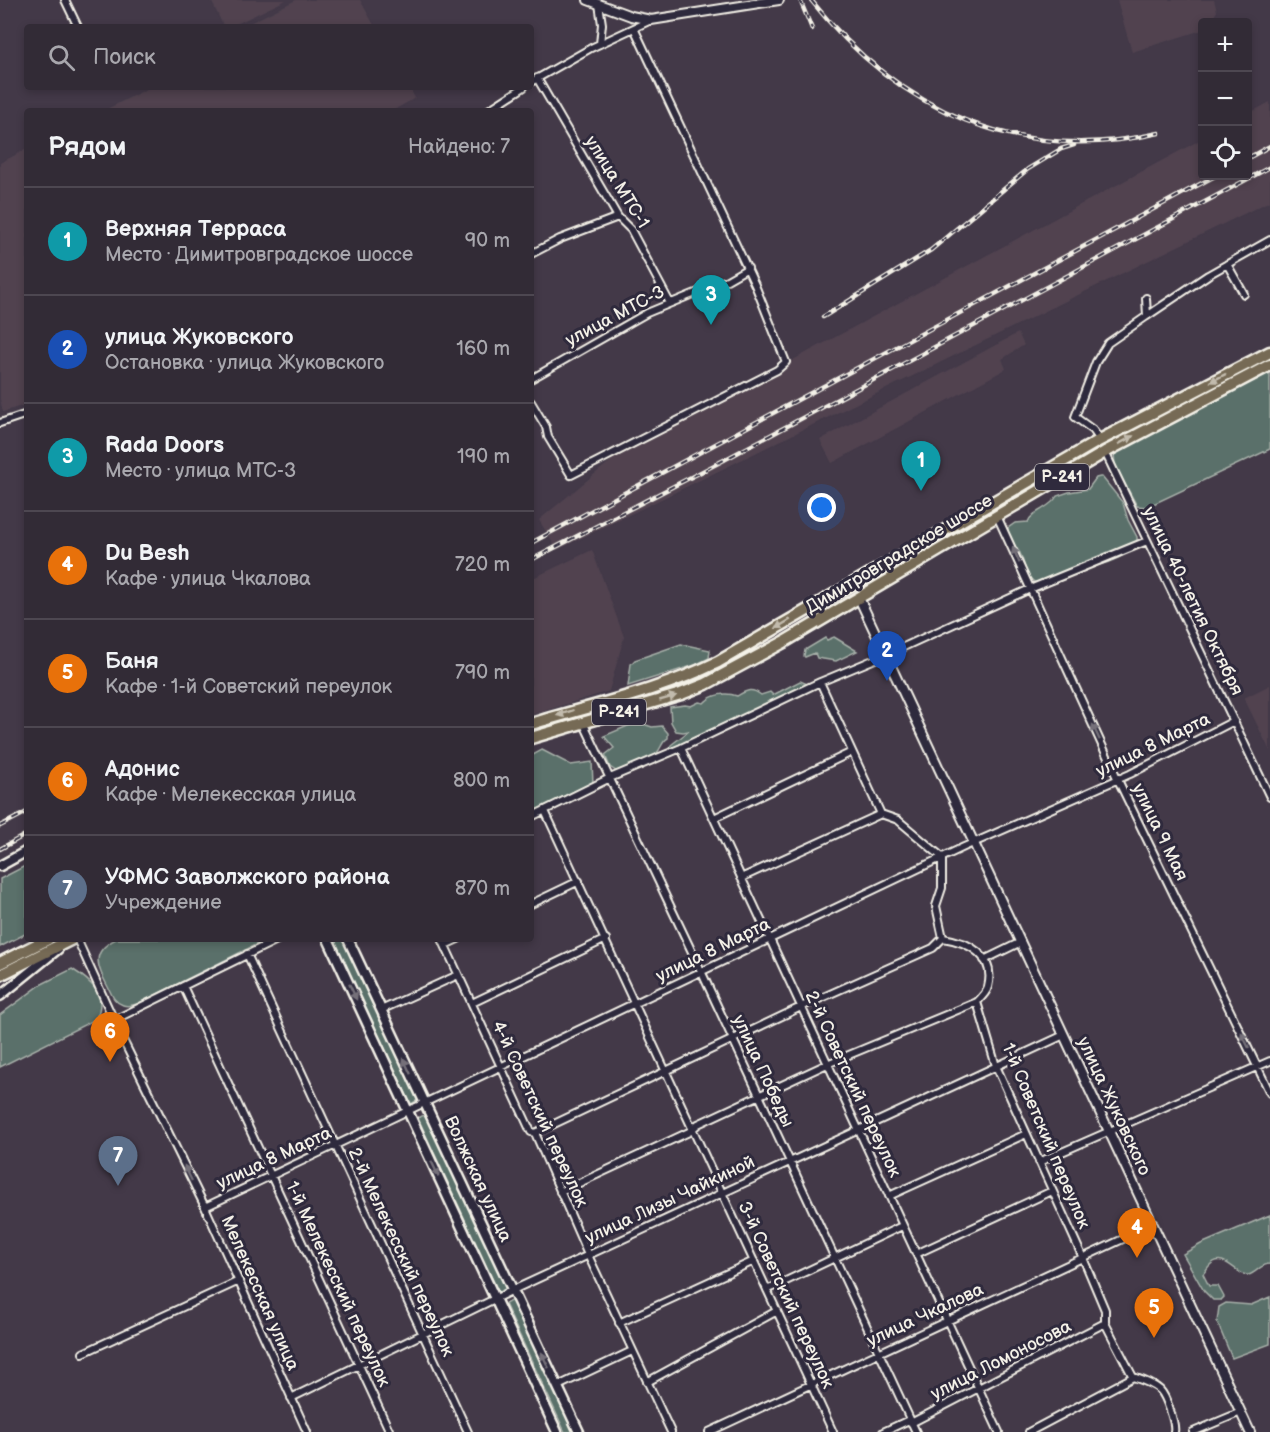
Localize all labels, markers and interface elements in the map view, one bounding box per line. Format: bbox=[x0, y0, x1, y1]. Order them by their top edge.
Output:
map controls bbox=[1198, 18, 1252, 180]
button: + bbox=[1198, 18, 1252, 72]
search box bbox=[24, 24, 534, 90]
icon: search bbox=[45, 41, 78, 74]
text: Поиск bbox=[93, 44, 156, 71]
button: − bbox=[1198, 72, 1252, 126]
button: locate bbox=[1198, 126, 1252, 180]
text: Рядом bbox=[48, 132, 126, 163]
street label: улица МТС-1 bbox=[580, 132, 654, 232]
text: Найдено: 7 bbox=[408, 135, 510, 159]
text: Верхняя Терраса bbox=[105, 216, 286, 243]
text: 1 bbox=[63, 229, 72, 253]
text: 90 m bbox=[465, 229, 510, 253]
text: Место · Димитровградское шоссе bbox=[105, 243, 413, 267]
pin: 3 bbox=[692, 276, 730, 325]
street label: улица МТС-3 bbox=[562, 281, 668, 351]
text: улица Жуковского bbox=[105, 324, 294, 351]
text: 2 bbox=[62, 337, 73, 361]
text: 160 m bbox=[456, 337, 510, 361]
text: Остановка · улица Жуковского bbox=[105, 351, 384, 375]
one-way arrow bbox=[1209, 373, 1226, 383]
text: Rada Doors bbox=[105, 432, 224, 459]
one-way arrow bbox=[1118, 435, 1135, 445]
pin: 1 bbox=[902, 442, 940, 491]
text: 3 bbox=[62, 445, 73, 469]
text: 190 m bbox=[457, 445, 510, 469]
text: Место · улица МТС-3 bbox=[105, 459, 296, 483]
road number: Р-241 bbox=[1035, 464, 1089, 490]
street label: Димитровградское шоссе bbox=[802, 490, 996, 618]
your location bbox=[807, 493, 836, 522]
street label: улица 40-летия Октября bbox=[1138, 503, 1248, 699]
text: Du Besh bbox=[105, 540, 190, 567]
one-way arrow bbox=[1010, 546, 1020, 564]
text: 4 bbox=[62, 553, 73, 577]
text: 720 m bbox=[455, 553, 510, 577]
text: Кафе · улица Чкалова bbox=[105, 567, 311, 591]
one-way arrow bbox=[774, 619, 791, 629]
pin: 2 bbox=[868, 632, 906, 681]
text: Баня bbox=[105, 648, 159, 675]
text: 5 bbox=[62, 661, 73, 685]
text: 790 m bbox=[455, 661, 510, 685]
text: Кафе · 1-й Советский переулок bbox=[105, 675, 392, 699]
one-way arrow bbox=[659, 693, 677, 702]
road number: Р-241 bbox=[592, 699, 646, 725]
street label: улица 8 Марта bbox=[1093, 708, 1214, 782]
one-way arrow bbox=[556, 709, 574, 719]
one-way arrow bbox=[1092, 724, 1101, 741]
text: Адонис bbox=[105, 756, 180, 783]
text: 6 bbox=[61, 769, 74, 793]
text: 800 m bbox=[453, 769, 510, 793]
street label: улица 9 Мая bbox=[1127, 780, 1193, 884]
text: Кафе · Мелекесская улица bbox=[105, 783, 356, 807]
text: УФМС Заволжского района bbox=[105, 864, 390, 891]
text: 7 bbox=[62, 877, 73, 901]
text: 870 m bbox=[455, 877, 510, 901]
text: Учреждение bbox=[105, 891, 222, 915]
street label: улица 8 Марта bbox=[653, 913, 774, 987]
one-way arrow bbox=[348, 983, 358, 1001]
street label: 2-й Советский переулок bbox=[801, 988, 906, 1181]
pin: 6 bbox=[90, 1012, 130, 1062]
street label: улица Победы bbox=[728, 1012, 798, 1130]
street label: 4-й Советский переулок bbox=[487, 1017, 593, 1211]
one-way arrow bbox=[1241, 1032, 1250, 1049]
street label: улица Жуковского bbox=[1073, 1033, 1155, 1179]
street label: 1-й Советский переулок bbox=[997, 1040, 1095, 1232]
one-way arrow bbox=[403, 1058, 412, 1075]
street label: Волжская улица bbox=[440, 1113, 517, 1246]
street label: улица 8 Марта bbox=[213, 1122, 335, 1194]
pin: 7 bbox=[98, 1136, 138, 1186]
street label: 2-й Мелекесский переулок bbox=[343, 1144, 459, 1360]
street label: улица Лизы Чайкиной bbox=[582, 1151, 758, 1249]
one-way arrow bbox=[430, 1160, 440, 1178]
one-way arrow bbox=[183, 1164, 193, 1181]
street label: 1-й Мелекесский переулок bbox=[281, 1178, 395, 1390]
street label: 3-й Советский переулок bbox=[733, 1198, 839, 1392]
pin: 4 bbox=[1118, 1208, 1156, 1258]
street label: Мелекесская улица bbox=[216, 1212, 304, 1374]
street label: улица Чкалова bbox=[863, 1279, 987, 1351]
pin: 5 bbox=[1134, 1288, 1174, 1338]
street label: улица Ломоносова bbox=[927, 1315, 1075, 1404]
one-way arrow bbox=[540, 1351, 550, 1369]

